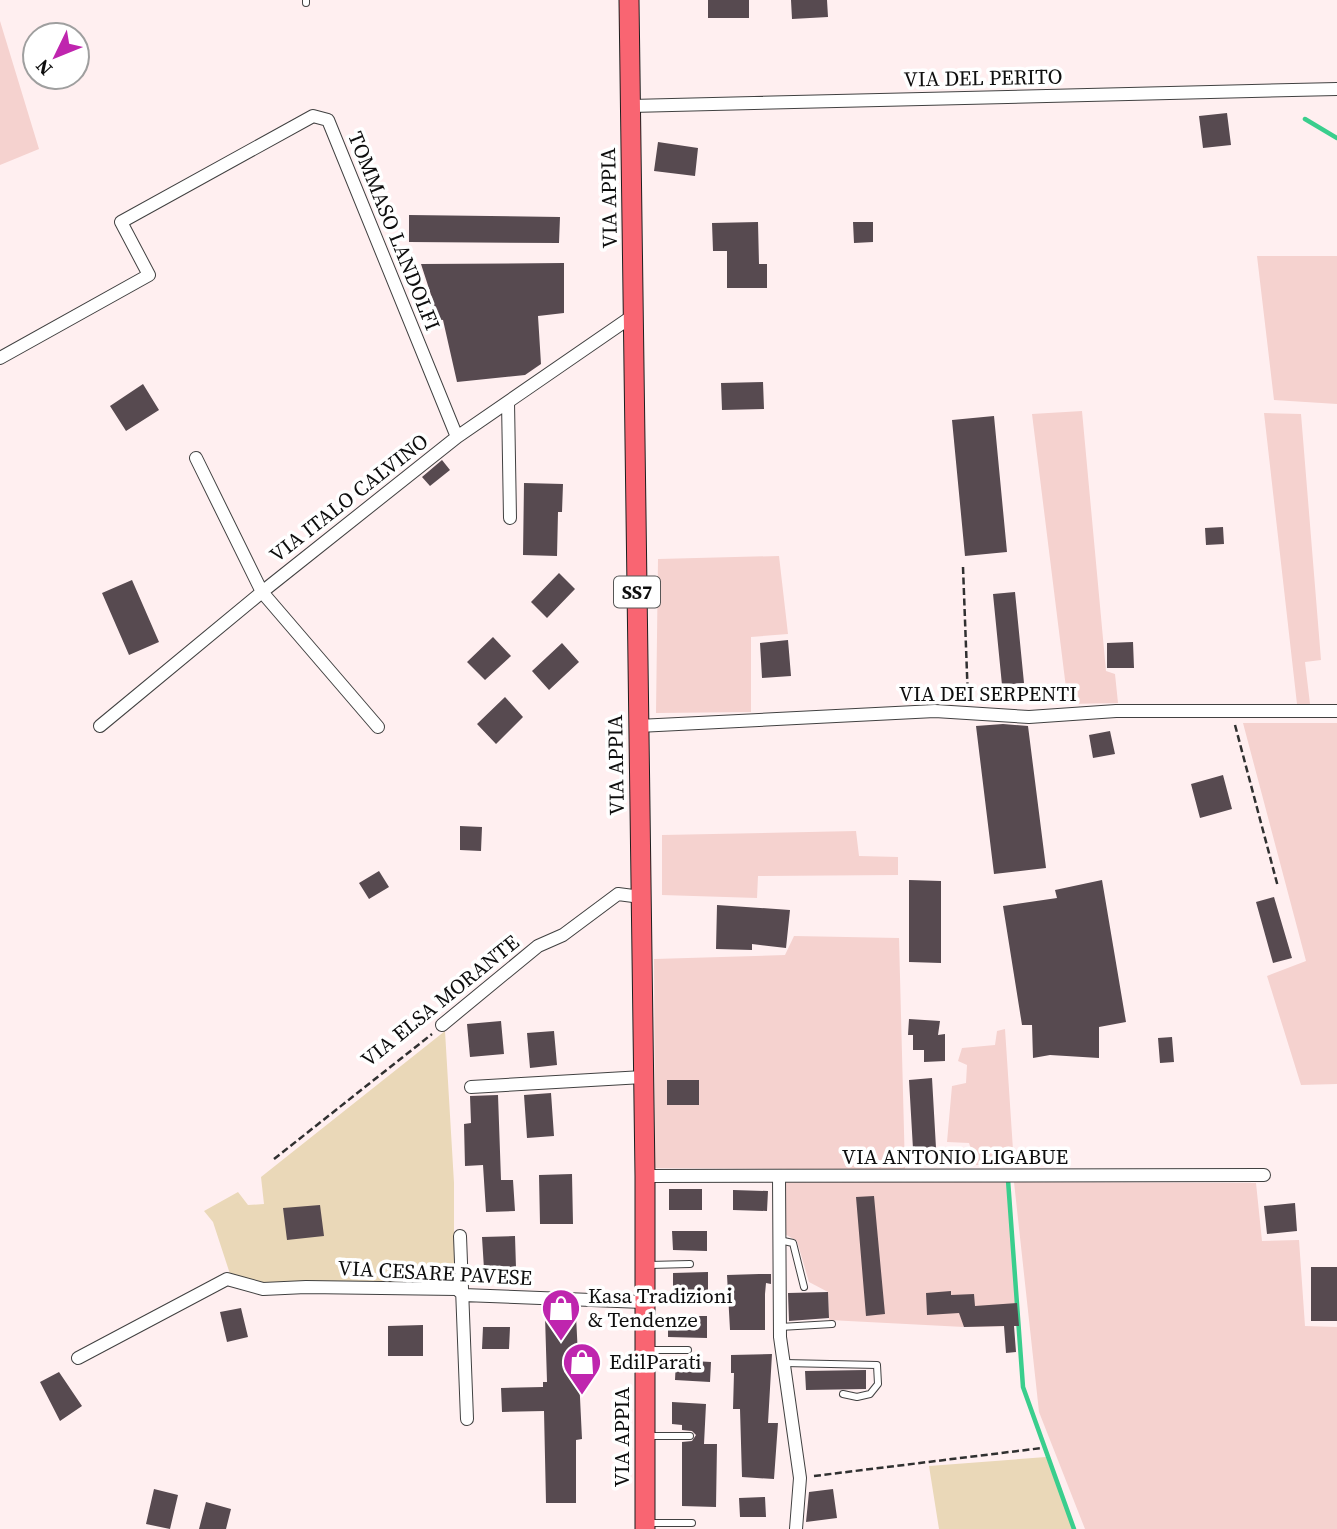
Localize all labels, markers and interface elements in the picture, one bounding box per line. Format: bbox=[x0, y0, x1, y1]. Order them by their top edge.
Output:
north arrow bbox=[21, 21, 91, 91]
text: N bbox=[29, 54, 58, 82]
street label: VIA DEL PERITO bbox=[903, 62, 1063, 93]
street label: TOMMASO LANDOLFI bbox=[341, 127, 448, 335]
street label: VIA APPIA bbox=[593, 147, 624, 249]
street label: VIA ITALO CALVINO bbox=[263, 426, 434, 569]
road number: SS7 bbox=[614, 576, 660, 608]
street label: VIA DEI SERPENTI bbox=[899, 679, 1077, 708]
street label: VIA APPIA bbox=[600, 714, 631, 816]
street label: VIA ELSA MORANTE bbox=[354, 928, 525, 1074]
street label: VIA ANTONIO LIGABUE bbox=[842, 1142, 1068, 1171]
street label: VIA CESARE PAVESE bbox=[337, 1253, 533, 1292]
place label: Kasa Tradizioni & Tendenze bbox=[588, 1281, 733, 1334]
shop icon: Kasa Tradizioni & Tendenze bbox=[540, 1287, 582, 1342]
shop icon: EdilParati bbox=[561, 1341, 603, 1396]
place label: EdilParati bbox=[609, 1347, 701, 1376]
street label: VIA APPIA bbox=[607, 1387, 636, 1487]

